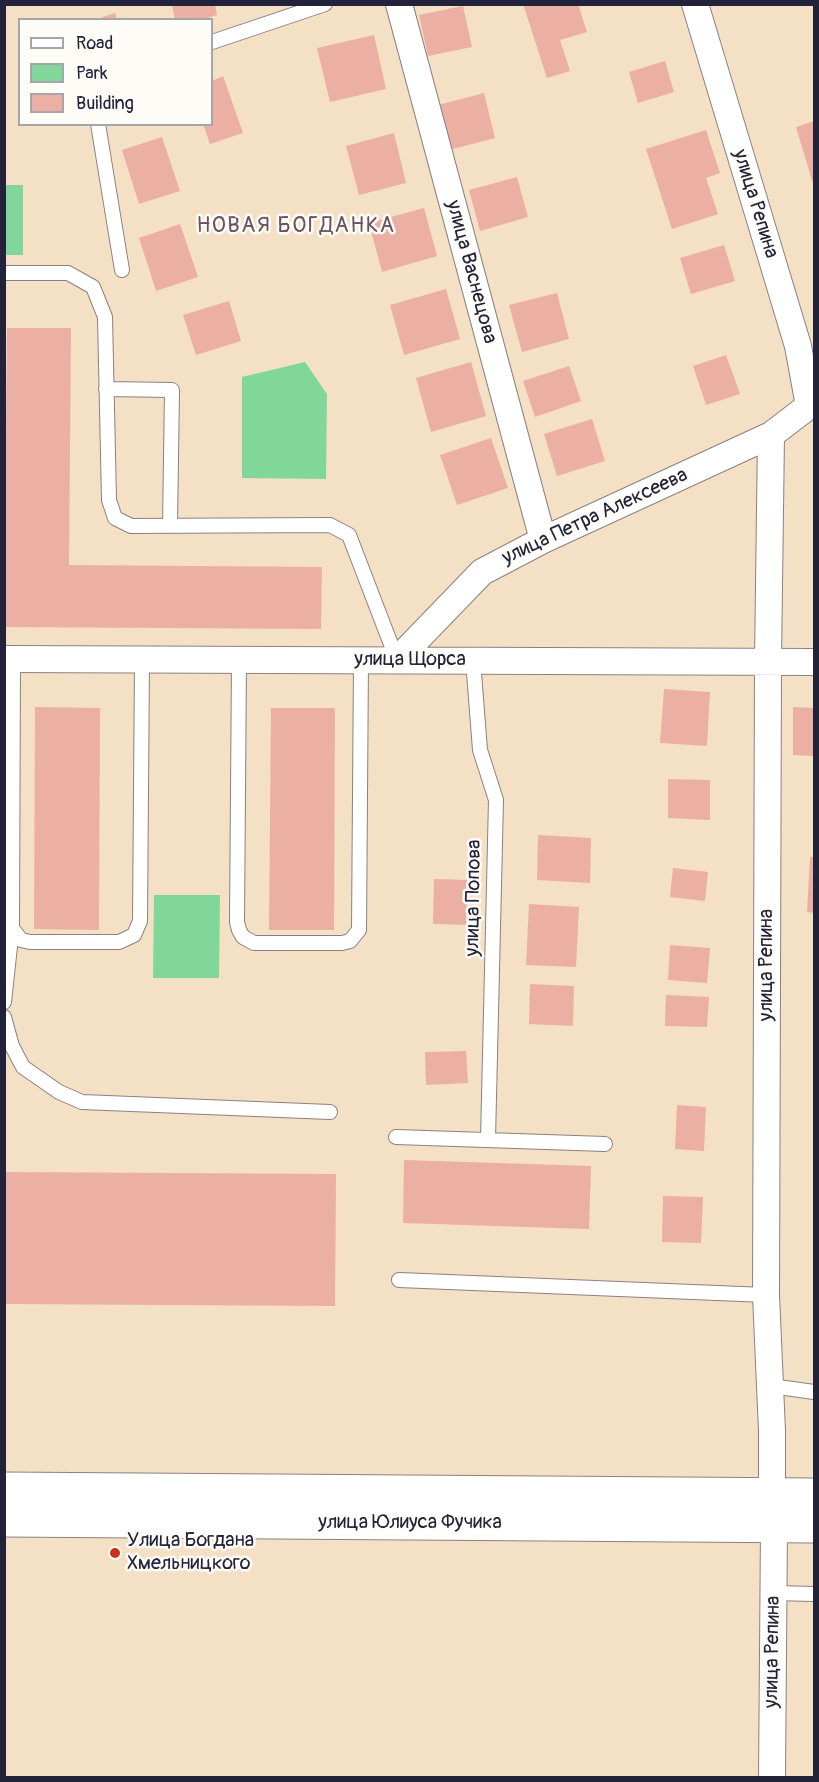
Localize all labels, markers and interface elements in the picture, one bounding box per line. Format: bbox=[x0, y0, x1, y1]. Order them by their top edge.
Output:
legend bbox=[18, 18, 213, 126]
text: Road bbox=[76, 32, 113, 55]
text: Park bbox=[76, 62, 108, 85]
text: Building bbox=[76, 92, 134, 115]
street label: улица Репина bbox=[727, 147, 783, 261]
street label: улица Васнецова bbox=[440, 198, 502, 346]
district label: НОВАЯ БОГДАНКА bbox=[196, 213, 396, 239]
street label: улица Петра Алексеева bbox=[498, 463, 692, 571]
street label: улица Щорса bbox=[354, 648, 466, 672]
street label: улица Попова bbox=[461, 839, 487, 957]
street label: улица Репина bbox=[755, 909, 779, 1021]
street label: улица Юлиуса Фучика bbox=[318, 1511, 502, 1535]
place label: Улица Богдана Хмельницкого bbox=[127, 1529, 254, 1576]
marker: Улица Богдана Хмельницкого bbox=[108, 1546, 122, 1560]
street label: улица Репина bbox=[760, 1596, 786, 1708]

